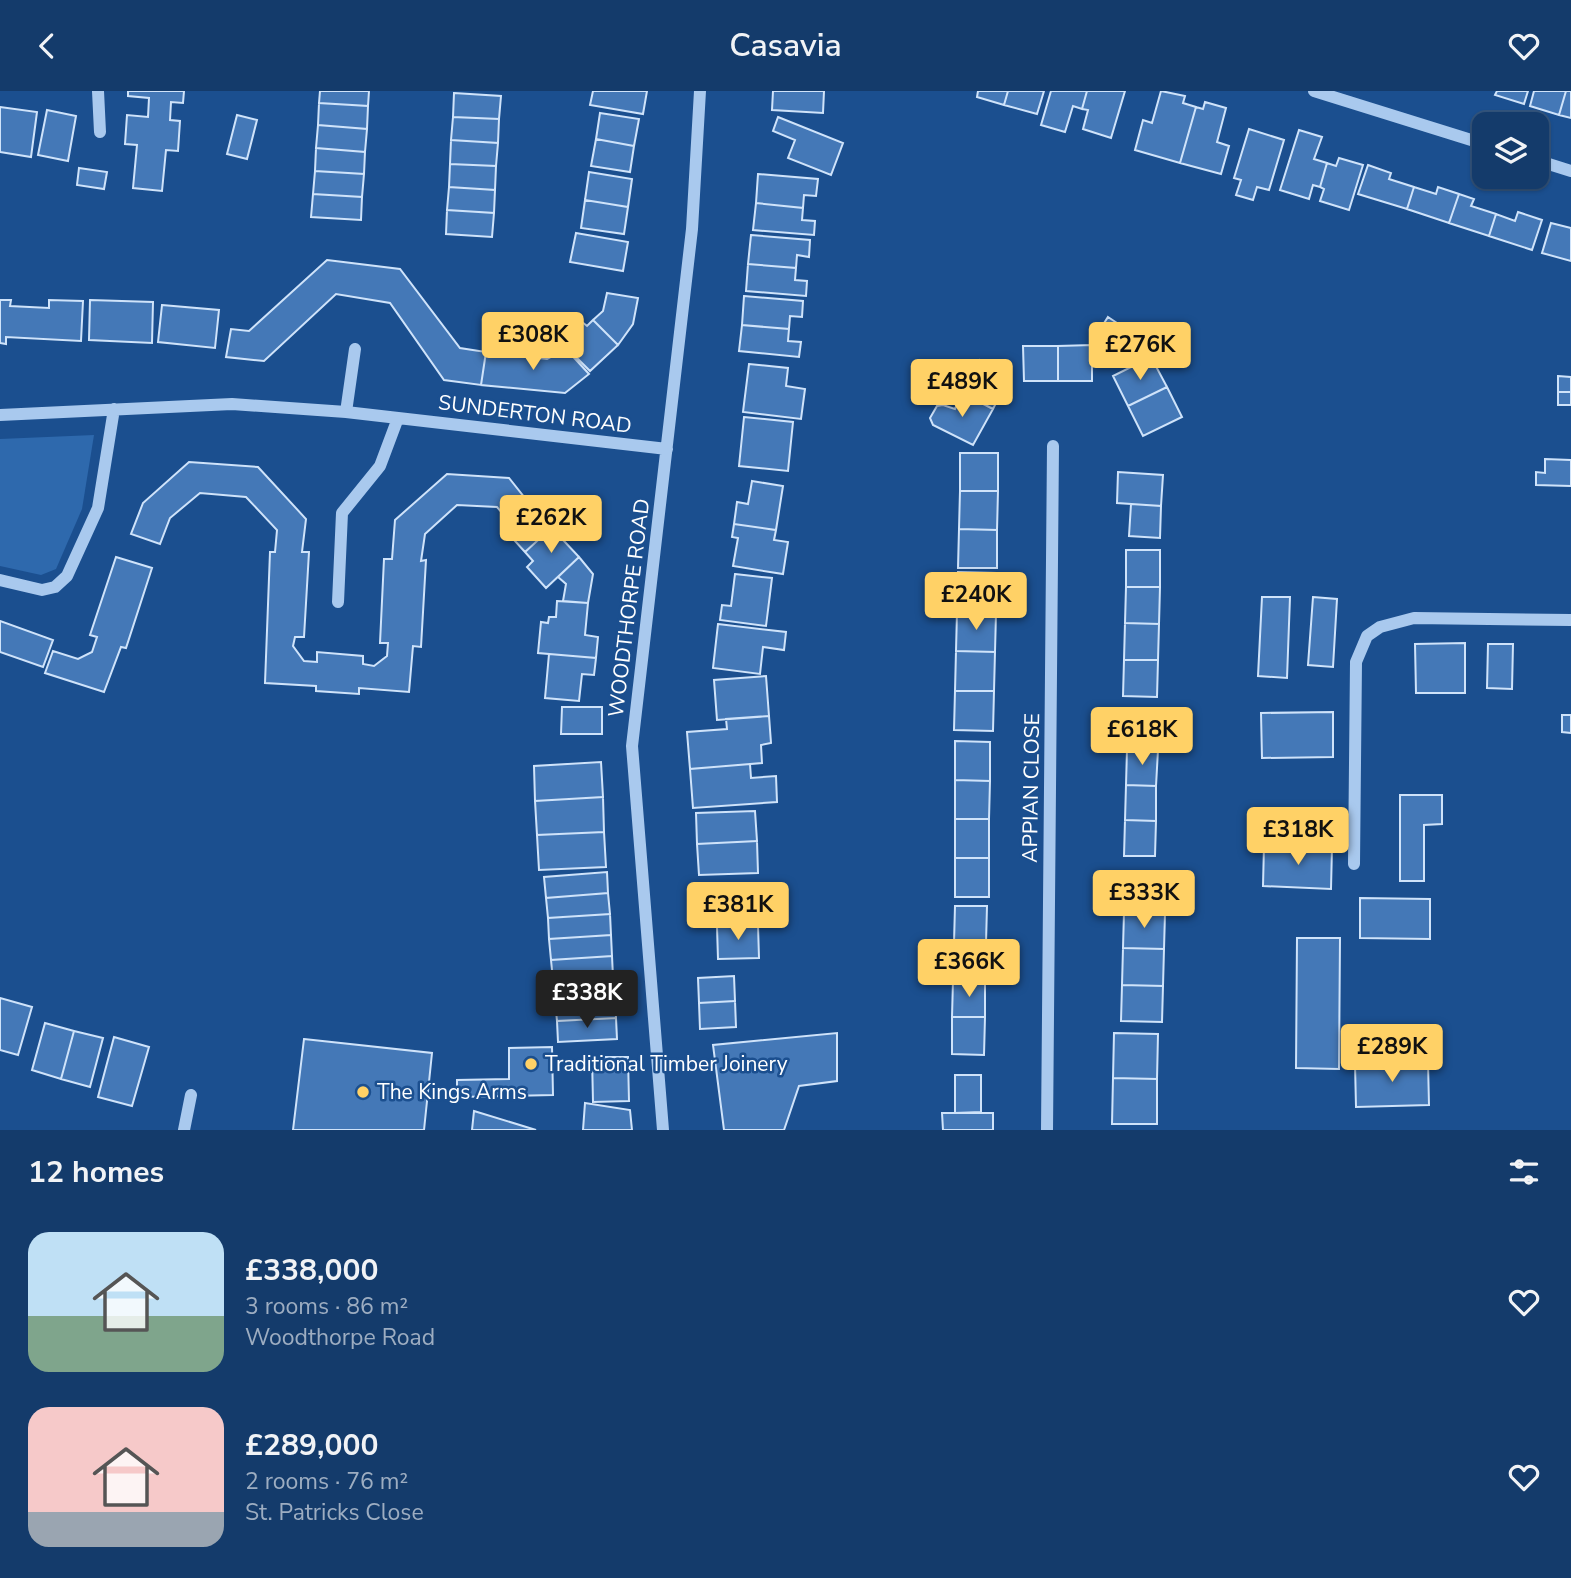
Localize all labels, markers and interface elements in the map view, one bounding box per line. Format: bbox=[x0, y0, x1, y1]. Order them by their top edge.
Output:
text: Casavia bbox=[729, 24, 842, 67]
icon: back bbox=[28, 27, 66, 65]
icon: heart bbox=[1505, 27, 1543, 65]
map controls bbox=[1472, 112, 1549, 189]
button: layers bbox=[1472, 112, 1549, 189]
pin: £308K bbox=[484, 313, 582, 372]
text: £308K bbox=[498, 319, 568, 350]
pin: £276K bbox=[1091, 323, 1189, 382]
text: £276K bbox=[1105, 329, 1175, 360]
pin: £489K bbox=[913, 359, 1011, 419]
text: £489K bbox=[927, 366, 997, 397]
street label: SUNDERTON ROAD bbox=[437, 388, 633, 440]
pin: £262K bbox=[502, 496, 600, 555]
street label: WOODTHORPE ROAD bbox=[602, 497, 656, 719]
text: £262K bbox=[516, 502, 586, 533]
pin: £240K bbox=[927, 573, 1025, 632]
text: £240K bbox=[941, 579, 1011, 610]
pin: £618K bbox=[1093, 707, 1191, 767]
street label: APPIAN CLOSE bbox=[1016, 713, 1046, 863]
text: £618K bbox=[1107, 714, 1177, 745]
pin: £318K bbox=[1249, 807, 1347, 867]
text: £318K bbox=[1263, 814, 1333, 845]
pin: £333K bbox=[1095, 871, 1193, 930]
text: £333K bbox=[1109, 877, 1179, 908]
pin: £381K bbox=[689, 883, 787, 942]
text: £381K bbox=[703, 889, 773, 920]
pin: £366K bbox=[920, 939, 1018, 999]
text: £366K bbox=[934, 946, 1004, 977]
pin: £338K bbox=[538, 971, 636, 1030]
text: £338K bbox=[552, 977, 622, 1008]
pin: £289K bbox=[1343, 1025, 1441, 1084]
text: £289K bbox=[1357, 1031, 1427, 1062]
place label: Traditional Timber Joinery bbox=[545, 1050, 788, 1078]
marker: Traditional Timber Joinery bbox=[523, 1056, 539, 1072]
place label: The Kings Arms bbox=[377, 1078, 527, 1106]
marker: The Kings Arms bbox=[355, 1084, 371, 1100]
text: 12 homes bbox=[28, 1152, 164, 1193]
icon: filters bbox=[1505, 1153, 1543, 1191]
text: £338,000 bbox=[245, 1250, 378, 1291]
icon: home bbox=[84, 1260, 168, 1344]
icon: heart bbox=[1505, 1283, 1543, 1321]
text: 3 rooms · 86 m² bbox=[245, 1291, 408, 1322]
text: Woodthorpe Road bbox=[245, 1322, 435, 1353]
text: £289,000 bbox=[245, 1425, 378, 1466]
icon: home bbox=[84, 1435, 168, 1519]
icon: heart bbox=[1505, 1458, 1543, 1496]
text: 2 rooms · 76 m² bbox=[245, 1466, 408, 1497]
text: St. Patricks Close bbox=[245, 1497, 424, 1528]

